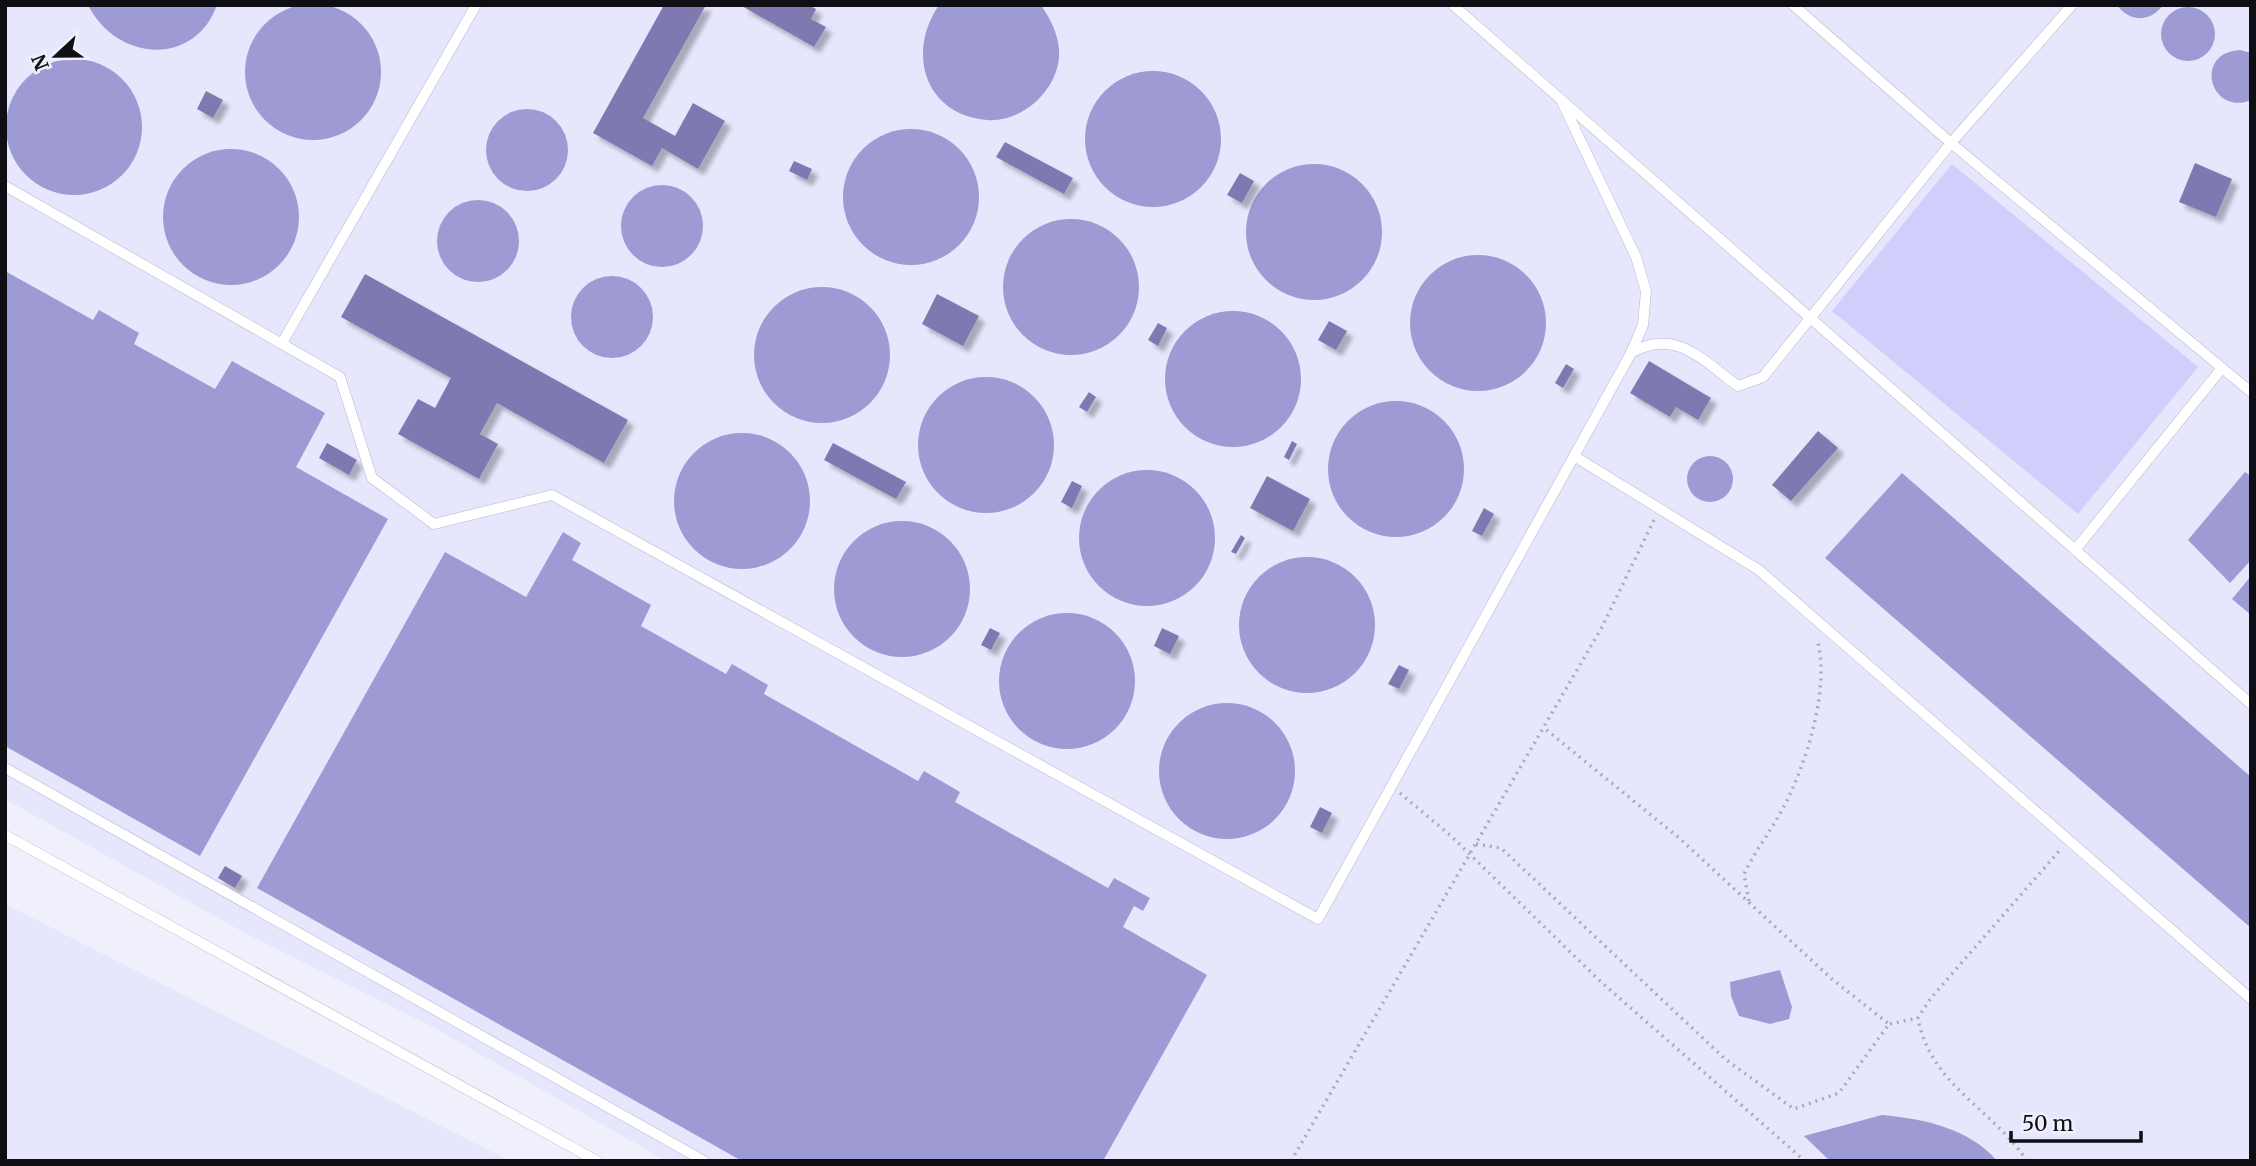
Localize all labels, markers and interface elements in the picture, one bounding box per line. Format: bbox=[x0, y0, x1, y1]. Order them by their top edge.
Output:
north arrow bbox=[21, 21, 91, 91]
text: N bbox=[26, 51, 54, 74]
scale bar bbox=[2011, 1100, 2140, 1144]
text: 50 m bbox=[2022, 1110, 2073, 1137]

